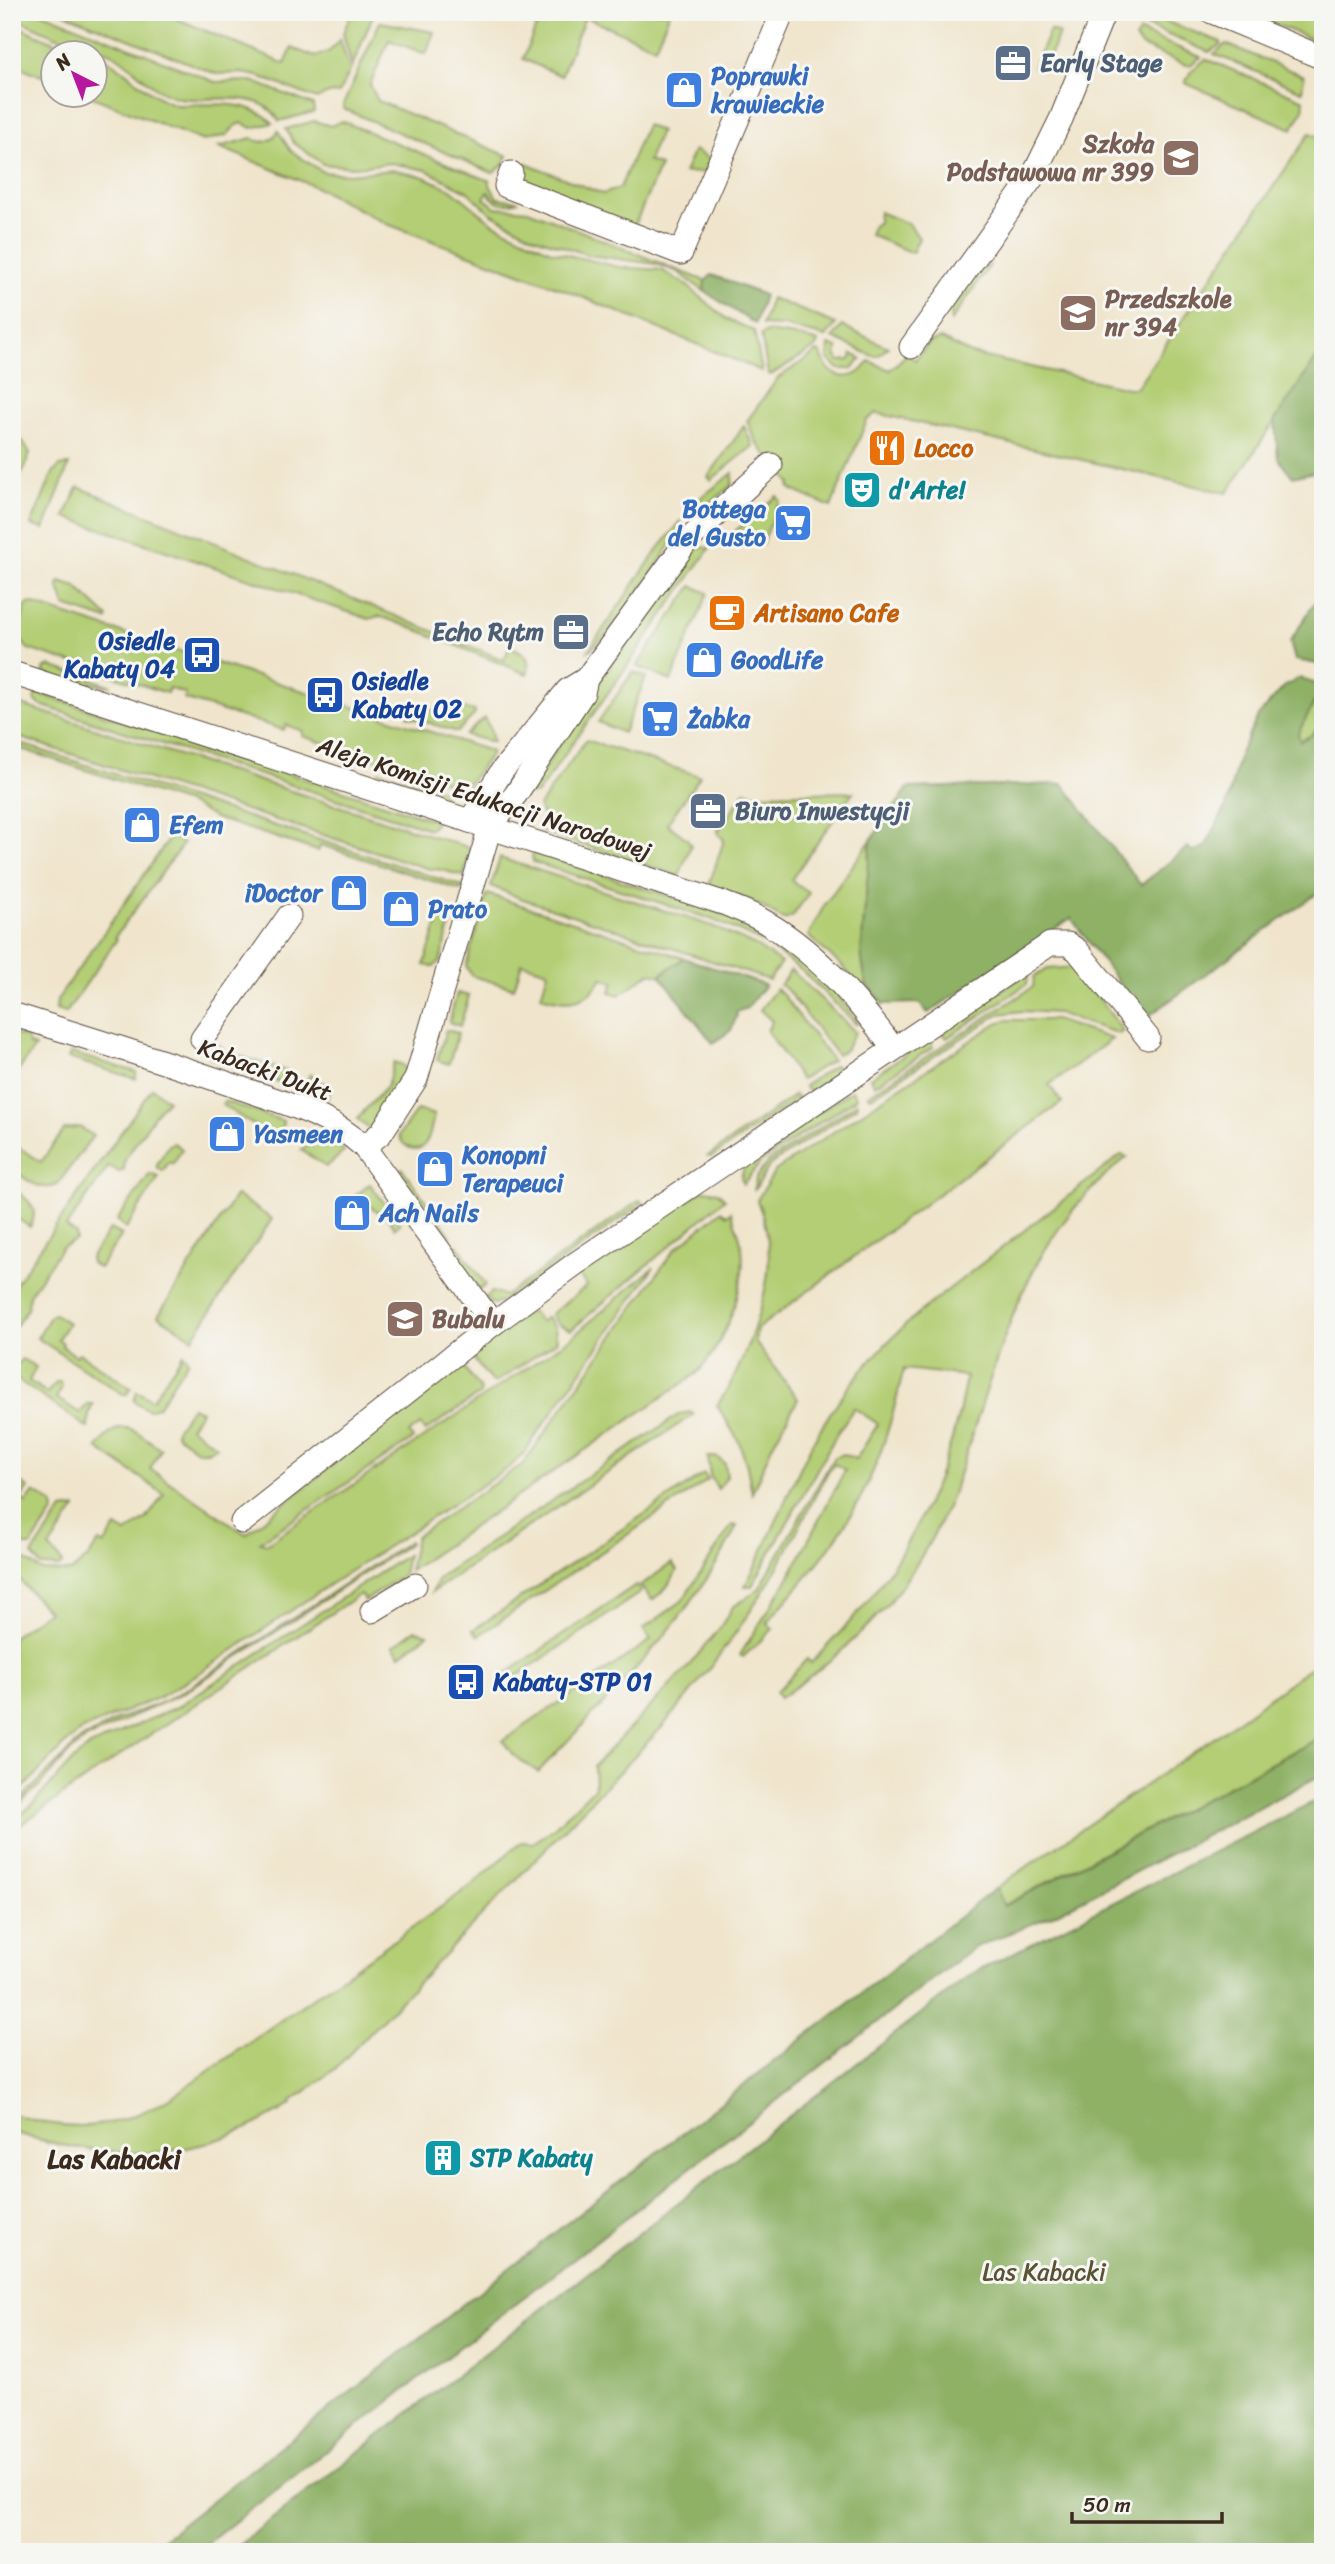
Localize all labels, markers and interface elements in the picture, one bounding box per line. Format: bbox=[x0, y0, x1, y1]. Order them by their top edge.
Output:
north arrow bbox=[38, 38, 108, 108]
office icon: Early Stage bbox=[992, 42, 1034, 84]
place label: Early Stage bbox=[1040, 42, 1163, 84]
text: N bbox=[46, 45, 80, 79]
place label: Poprawki krawieckie bbox=[710, 55, 825, 125]
shop icon: Poprawki krawieckie bbox=[663, 69, 705, 111]
place label: Szkoła Podstawowa nr 399 bbox=[947, 123, 1155, 193]
school or university icon: Szkoła Podstawowa nr 399 bbox=[1160, 137, 1202, 179]
place label: Przedszkole nr 394 bbox=[1104, 278, 1232, 348]
school or university icon: Przedszkole nr 394 bbox=[1057, 292, 1099, 334]
restaurant icon: Locco bbox=[866, 427, 908, 469]
place label: Locco bbox=[914, 427, 974, 469]
theatre icon: d'Arte! bbox=[841, 469, 883, 511]
place label: d'Arte! bbox=[889, 469, 966, 511]
place label: Bottega del Gusto bbox=[668, 488, 767, 558]
supermarket icon: Bottega del Gusto bbox=[772, 502, 814, 544]
cafe icon: Artisano Cafe bbox=[706, 592, 748, 634]
place label: Artisano Cafe bbox=[753, 592, 900, 634]
place label: Echo Rytm bbox=[432, 611, 544, 653]
office icon: Echo Rytm bbox=[550, 611, 592, 653]
place label: Osiedle Kabaty 04 bbox=[63, 620, 175, 690]
bus stop icon: Osiedle Kabaty 04 bbox=[181, 634, 223, 676]
shop icon: GoodLife bbox=[683, 639, 725, 681]
place label: GoodLife bbox=[731, 639, 824, 681]
place label: Osiedle Kabaty 02 bbox=[351, 660, 462, 730]
bus stop icon: Osiedle Kabaty 02 bbox=[304, 674, 346, 716]
supermarket icon: Żabka bbox=[639, 698, 681, 740]
place label: Żabka bbox=[686, 698, 751, 740]
street label: Aleja Komisji Edukacji Narodowej bbox=[310, 724, 657, 872]
office icon: Biuro Inwestycji bbox=[687, 790, 729, 832]
place label: Biuro Inwestycji bbox=[735, 790, 911, 832]
shop icon: Efem bbox=[121, 804, 163, 846]
place label: Efem bbox=[169, 804, 224, 846]
place label: iDoctor bbox=[245, 872, 324, 914]
shop icon: iDoctor bbox=[328, 872, 370, 914]
shop icon: Prato bbox=[380, 888, 422, 930]
place label: Prato bbox=[428, 888, 488, 930]
street label: Kabacki Dukt bbox=[192, 1026, 338, 1114]
shop icon: Yasmeen bbox=[206, 1113, 248, 1155]
place label: Yasmeen bbox=[254, 1113, 343, 1155]
place label: Konopni Terapeuci bbox=[461, 1134, 564, 1204]
shop icon: Konopni Terapeuci bbox=[414, 1148, 456, 1190]
shop icon: Ach Nails bbox=[331, 1192, 373, 1234]
place label: Ach Nails bbox=[378, 1192, 480, 1234]
school or university icon: Bubalu bbox=[384, 1298, 426, 1340]
place label: Bubalu bbox=[432, 1298, 505, 1340]
bus stop icon: Kabaty-STP 01 bbox=[445, 1661, 487, 1703]
place label: Kabaty-STP 01 bbox=[492, 1661, 652, 1703]
district label: Las Kabacki bbox=[47, 2136, 183, 2182]
building icon: STP Kabaty bbox=[422, 2137, 464, 2179]
place label: STP Kabaty bbox=[469, 2137, 593, 2179]
park label: Las Kabacki bbox=[982, 2251, 1107, 2293]
scale bar bbox=[1072, 2480, 1223, 2524]
text: 50 m bbox=[1083, 2486, 1131, 2524]

